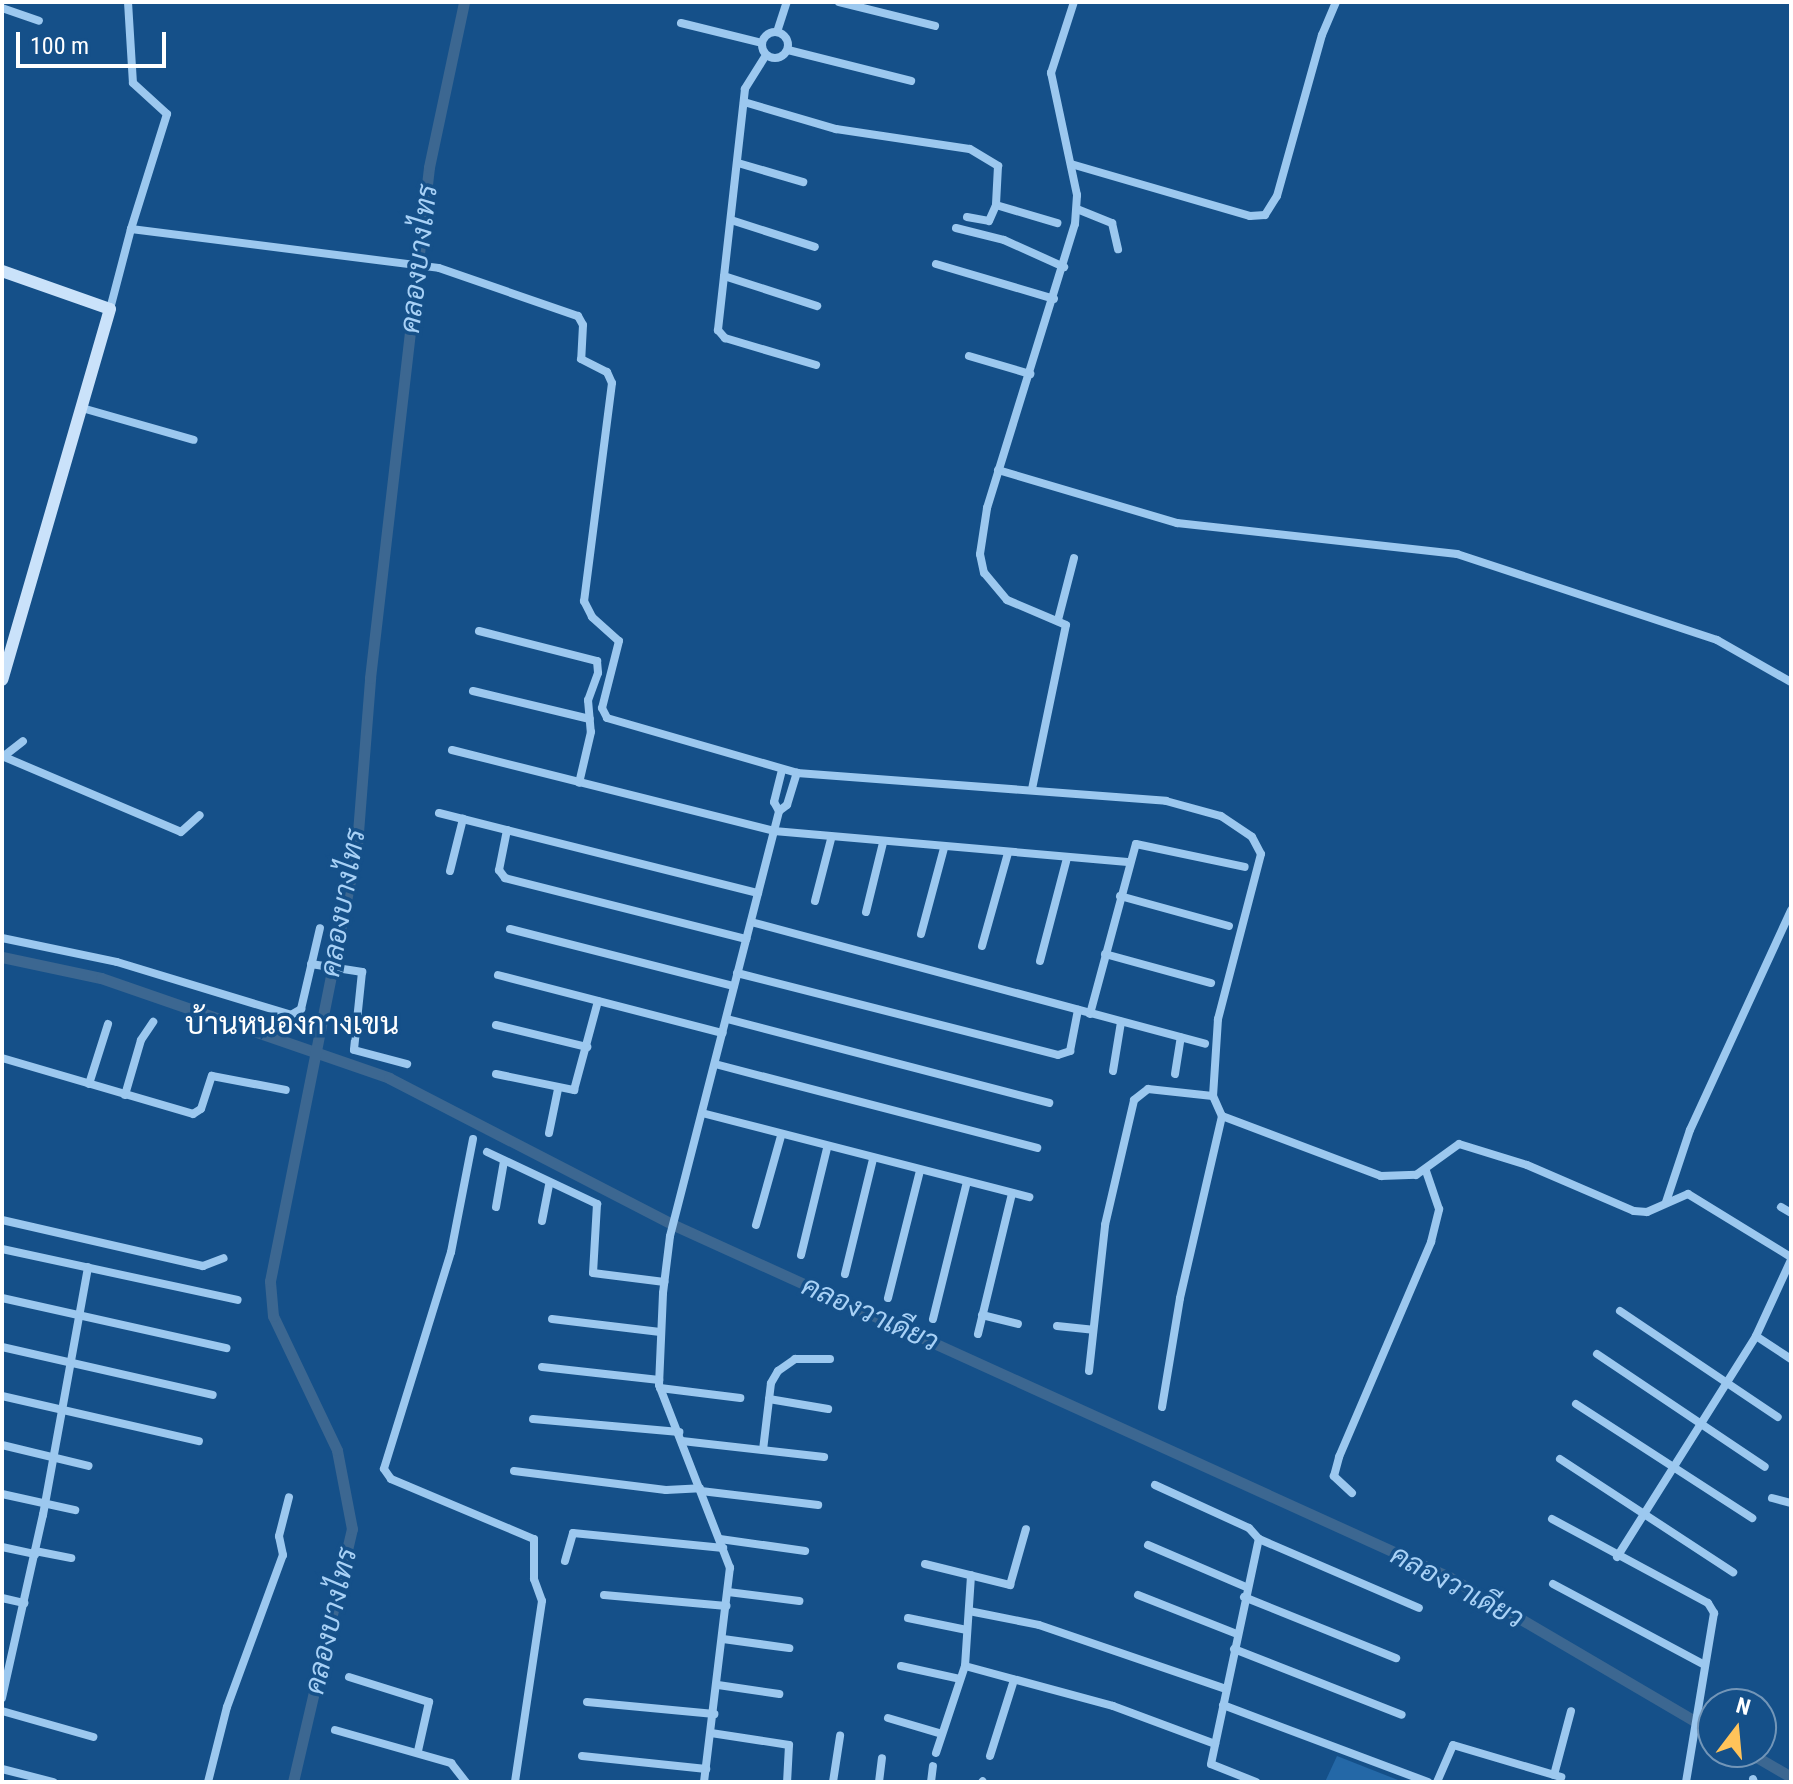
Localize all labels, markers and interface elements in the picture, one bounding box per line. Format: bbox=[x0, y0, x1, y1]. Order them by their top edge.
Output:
scale bar bbox=[20, 16, 170, 66]
text: 100 m bbox=[30, 32, 89, 60]
water label: คลองบางไทร bbox=[393, 183, 445, 335]
water label: คลองบางไทร bbox=[313, 826, 373, 980]
district label: บ้านหนองกางเขน bbox=[185, 1006, 399, 1042]
water label: คลองวาเดียว bbox=[797, 1269, 943, 1359]
water label: คลองวาเดียว bbox=[1385, 1538, 1529, 1636]
water label: คลองบางไทร bbox=[298, 1544, 364, 1698]
north arrow bbox=[1697, 1688, 1777, 1768]
text: N bbox=[1733, 1692, 1753, 1720]

